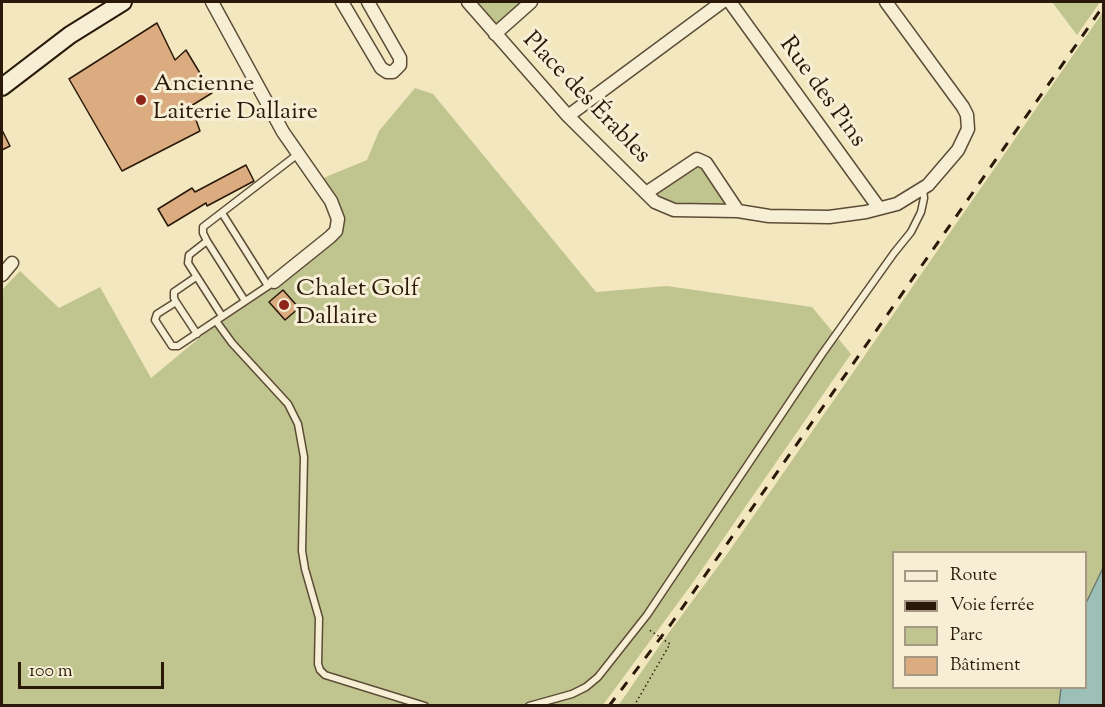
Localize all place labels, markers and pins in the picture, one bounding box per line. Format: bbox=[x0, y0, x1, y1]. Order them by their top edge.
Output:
place label: Ancienne Laiterie Dallaire bbox=[153, 72, 318, 128]
marker: Ancienne Laiterie Dallaire bbox=[134, 93, 148, 107]
place label: Chalet Golf Dallaire bbox=[296, 277, 419, 333]
marker: Chalet Golf Dallaire bbox=[277, 298, 291, 312]

